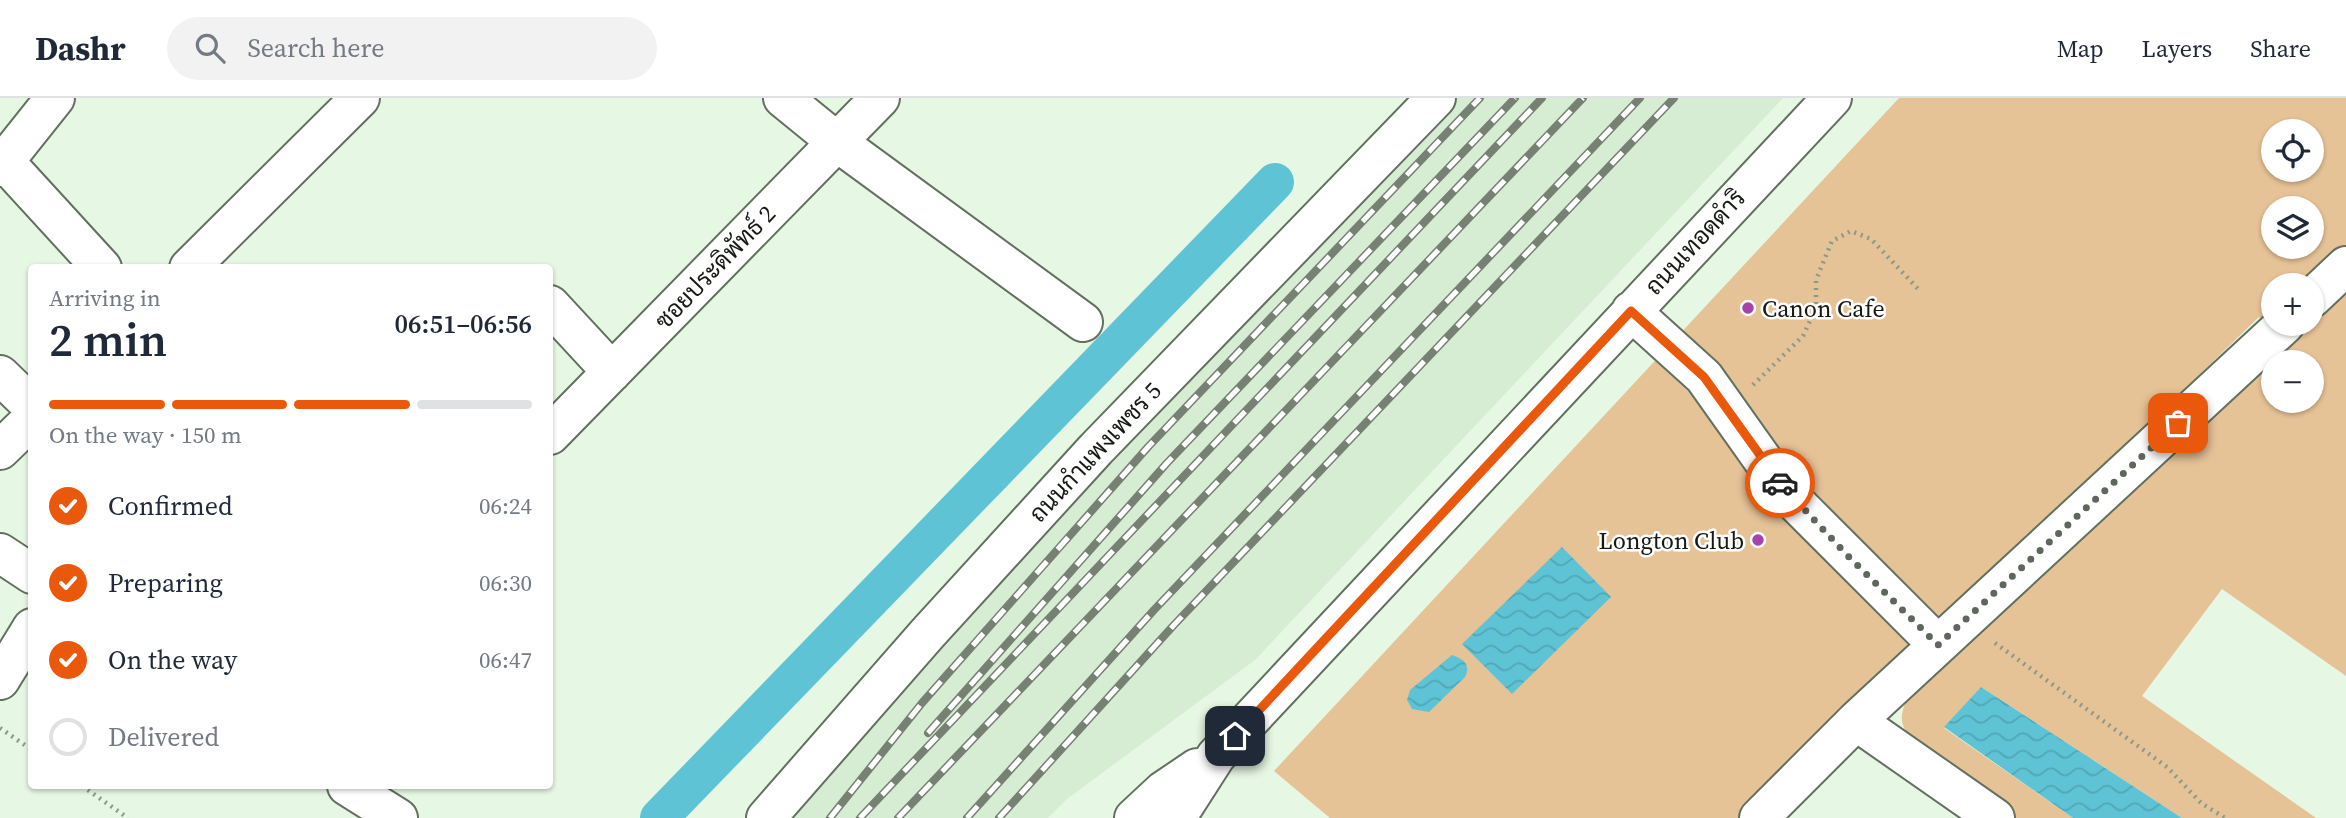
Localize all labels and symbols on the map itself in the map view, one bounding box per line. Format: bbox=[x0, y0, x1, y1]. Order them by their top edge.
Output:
street label: ถนนเทอดดำริ bbox=[1637, 182, 1753, 302]
street label: ซอยประดิพัทธ์ 2 bbox=[647, 198, 783, 336]
place label: Canon Cafe bbox=[1762, 292, 1885, 325]
marker: Canon Cafe bbox=[1740, 300, 1756, 316]
street label: ถนนกำแพงเพชร 5 bbox=[1021, 375, 1169, 529]
pin bbox=[2148, 393, 2208, 453]
courier bbox=[1745, 448, 1815, 518]
place label: Longton Club bbox=[1599, 524, 1744, 557]
marker: Longton Club bbox=[1750, 532, 1766, 548]
pin bbox=[1205, 706, 1265, 766]

